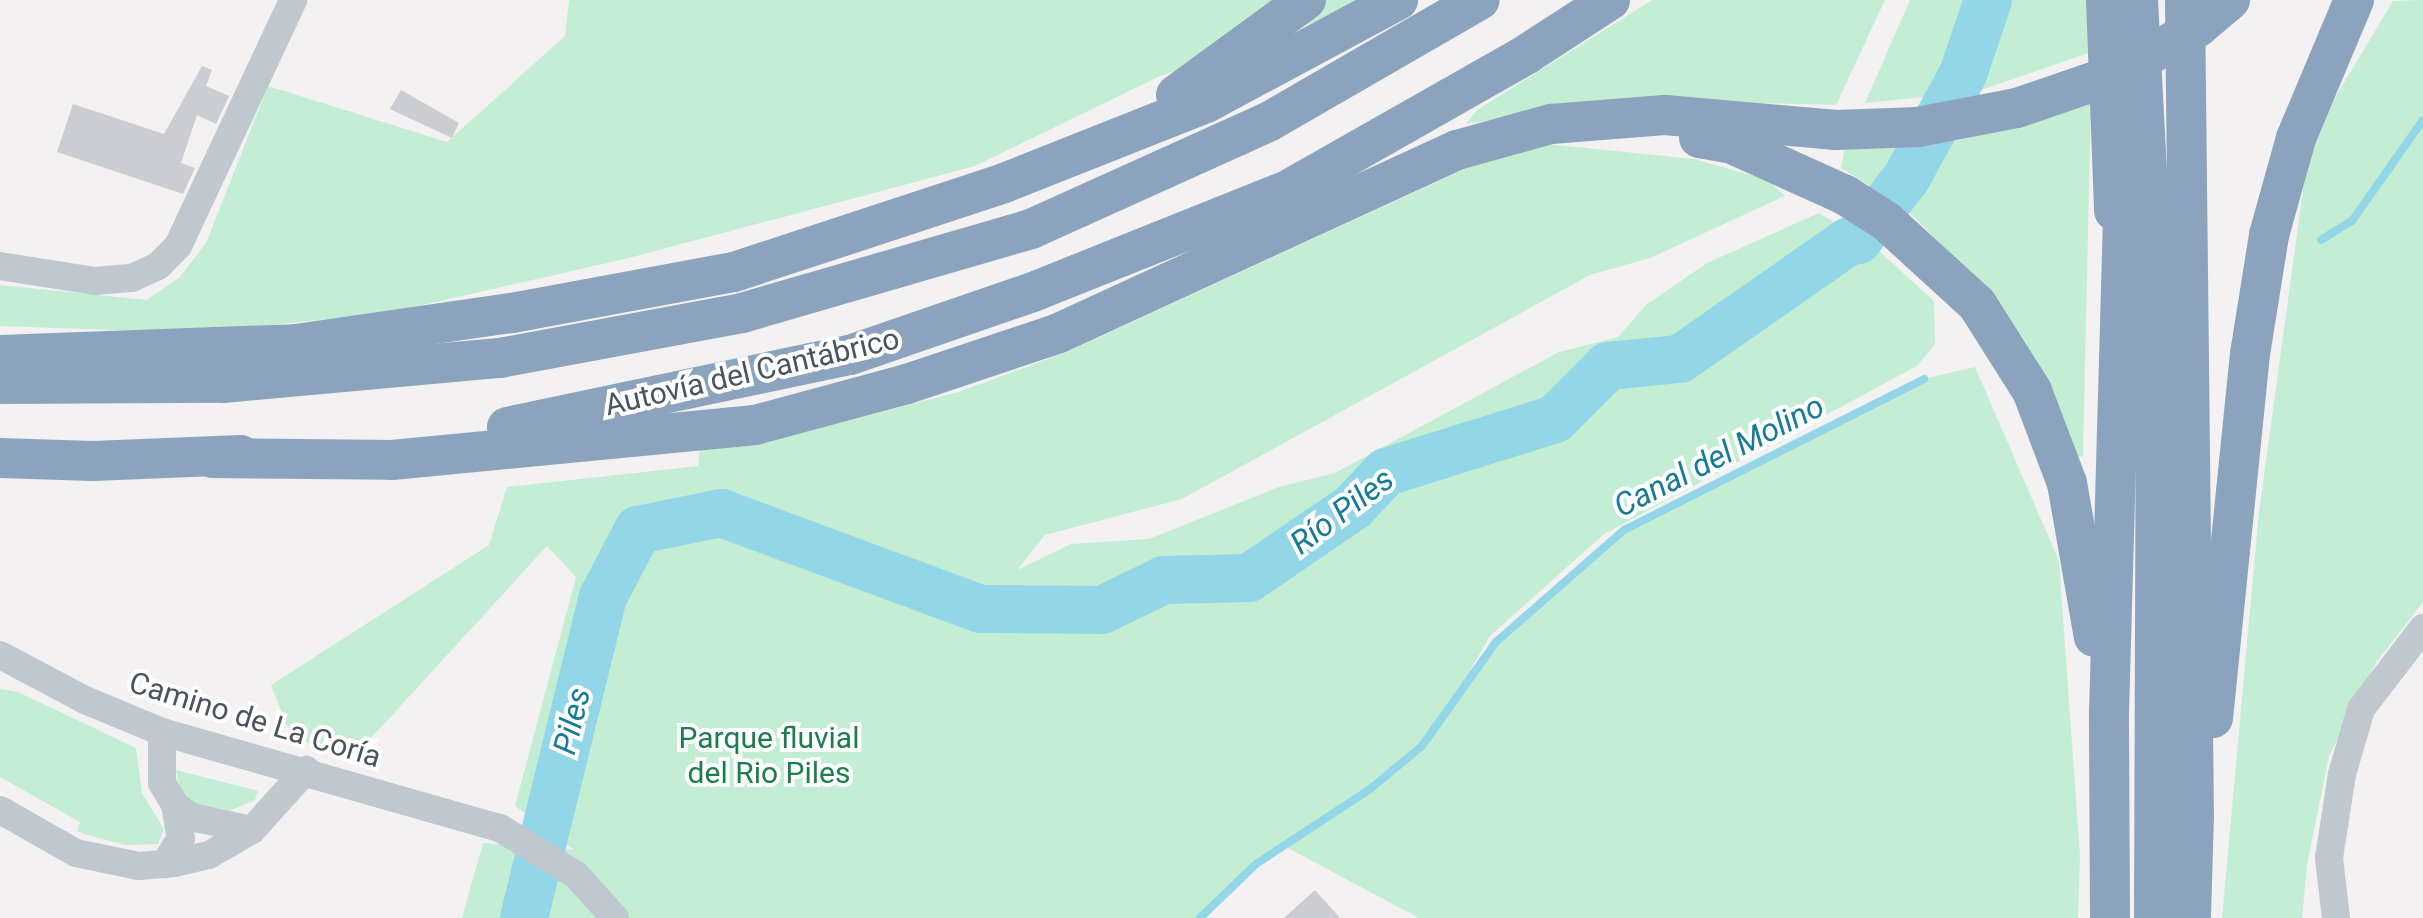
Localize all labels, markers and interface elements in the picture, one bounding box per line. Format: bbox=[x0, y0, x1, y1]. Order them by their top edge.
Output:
street label: Autovía del Cantábrico bbox=[601, 321, 903, 423]
water label: Canal del Molino bbox=[1608, 387, 1830, 525]
water label: Río Piles bbox=[1283, 460, 1401, 562]
street label: Camino de La Coría bbox=[125, 665, 385, 775]
water label: Piles bbox=[545, 684, 599, 758]
park label: Parque fluvial del Rio Piles bbox=[679, 720, 859, 790]

